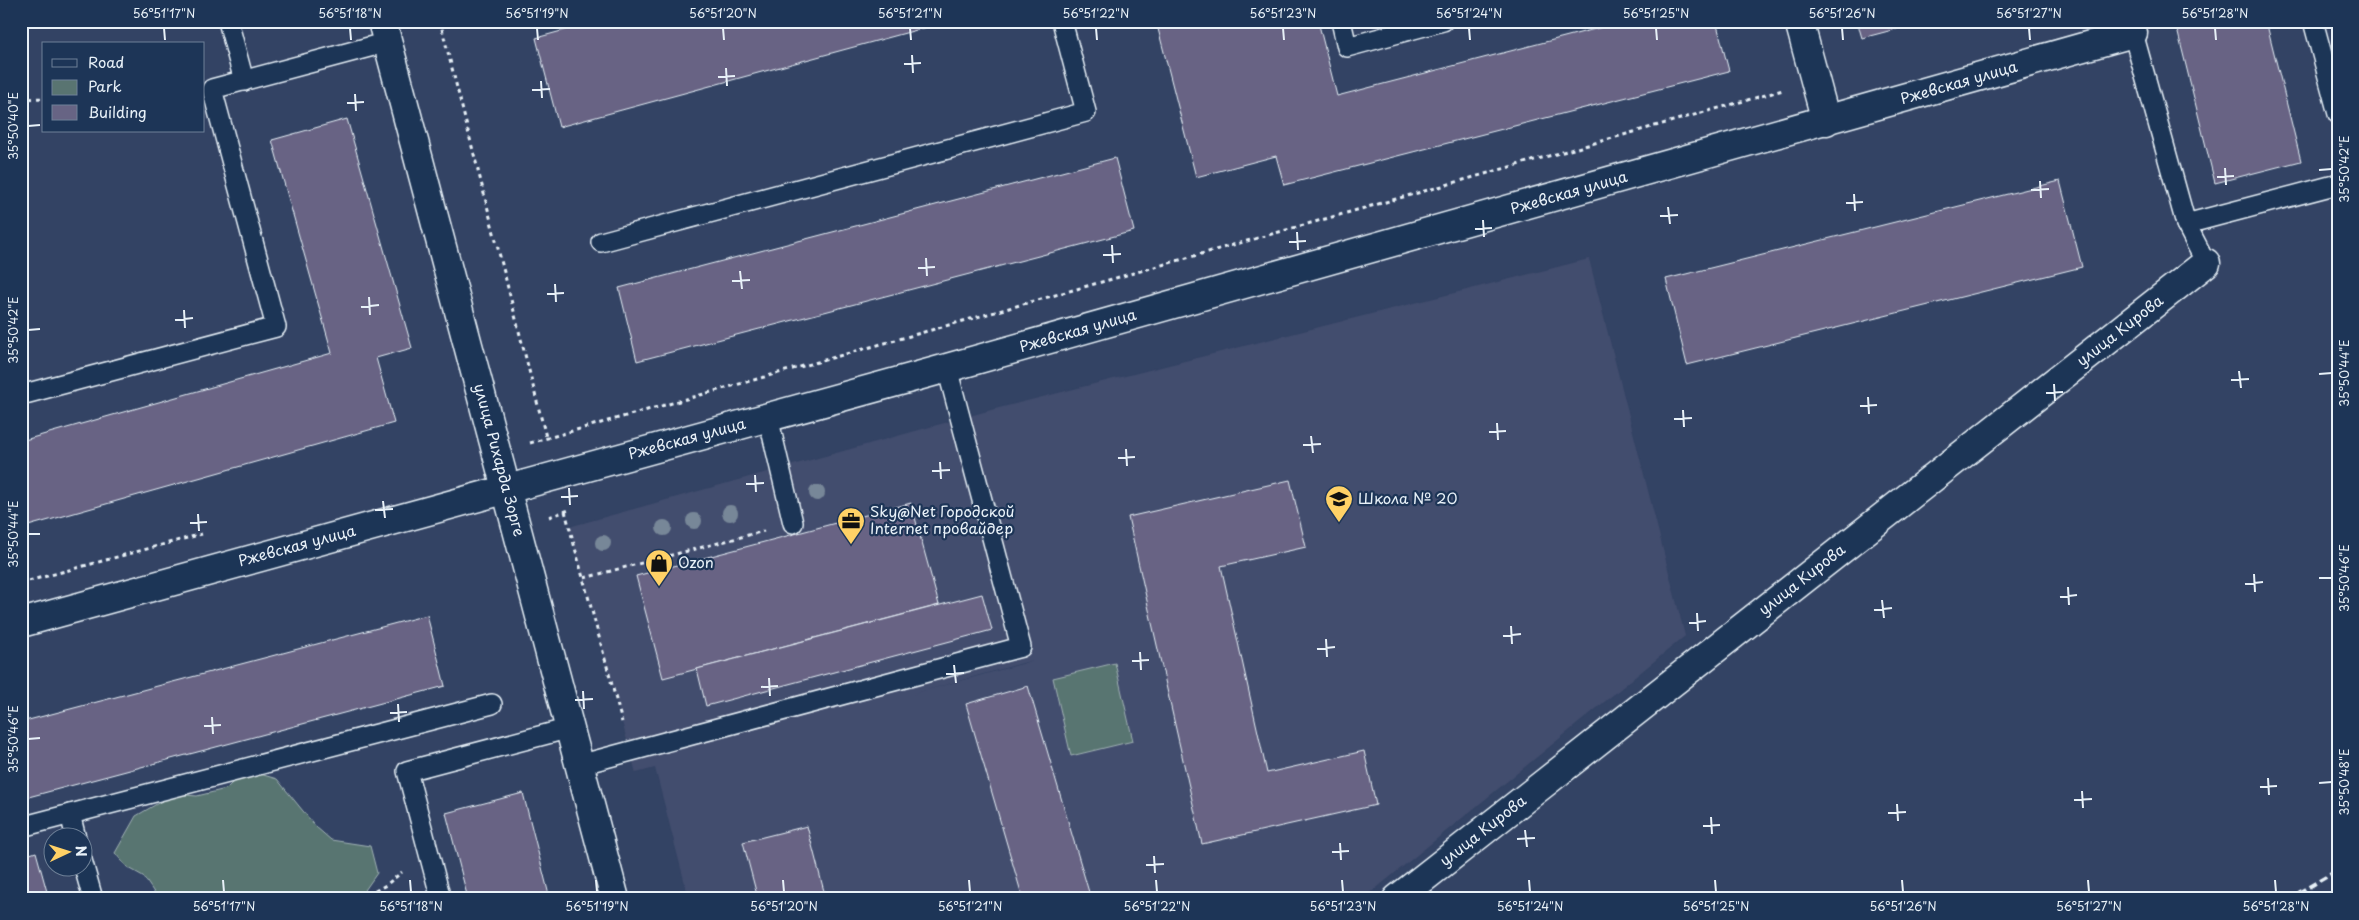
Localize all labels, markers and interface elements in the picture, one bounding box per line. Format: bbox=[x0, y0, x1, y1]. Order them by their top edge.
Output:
text: 56°51'17"N bbox=[133, 4, 195, 22]
text: 56°51'18"N bbox=[318, 4, 382, 22]
text: 56°51'19"N bbox=[505, 4, 569, 22]
text: 56°51'20"N bbox=[689, 4, 757, 22]
text: 56°51'21"N bbox=[878, 4, 942, 22]
text: 56°51'22"N bbox=[1063, 4, 1129, 22]
text: 56°51'23"N bbox=[1250, 4, 1316, 22]
text: 56°51'24"N bbox=[1436, 4, 1502, 22]
text: 56°51'25"N bbox=[1623, 4, 1689, 22]
text: 56°51'26"N bbox=[1808, 4, 1876, 22]
text: 56°51'27"N bbox=[1996, 4, 2062, 22]
text: 56°51'28"N bbox=[2182, 4, 2248, 22]
legend bbox=[42, 42, 205, 132]
text: Road bbox=[88, 50, 124, 73]
street label: Ржевская улица bbox=[1897, 54, 2020, 109]
text: Park bbox=[88, 74, 122, 97]
text: 35°50'40"E bbox=[4, 92, 22, 160]
text: Building bbox=[88, 100, 147, 123]
text: 35°50'42"E bbox=[2335, 135, 2353, 203]
street label: Ржевская улица bbox=[1507, 164, 1630, 219]
street label: улица Кирова bbox=[2071, 288, 2168, 371]
text: 35°50'42"E bbox=[4, 296, 22, 364]
street label: Ржевская улица bbox=[1016, 302, 1139, 357]
text: 35°50'44"E bbox=[2335, 339, 2353, 407]
street label: улица Рихарда Зорге bbox=[469, 381, 532, 539]
street label: Ржевская улица bbox=[625, 411, 748, 464]
school or university icon: Школа № 20 bbox=[1324, 484, 1354, 523]
place label: Школа № 20 bbox=[1358, 486, 1458, 509]
place label: Sky@Net Городской Internet провайдер bbox=[870, 499, 1015, 539]
text: 35°50'44"E bbox=[4, 500, 22, 568]
office icon: Sky@Net Городской Internet провайдер bbox=[836, 506, 866, 545]
street label: Ржевская улица bbox=[235, 518, 358, 571]
street label: улица Кирова bbox=[1753, 537, 1850, 620]
text: 35°50'46"E bbox=[2335, 544, 2353, 612]
shop icon: Ozon bbox=[644, 548, 674, 587]
place label: Ozon bbox=[678, 550, 714, 573]
text: 35°50'46"E bbox=[4, 705, 22, 773]
text: 35°50'48"E bbox=[2335, 749, 2353, 815]
street label: улица Кирова bbox=[1434, 788, 1531, 871]
north arrow bbox=[42, 828, 92, 878]
text: N bbox=[71, 845, 92, 857]
text: 56°51'17"N bbox=[193, 897, 255, 915]
text: 56°51'18"N bbox=[379, 897, 443, 915]
text: 56°51'19"N bbox=[565, 897, 629, 915]
text: 56°51'20"N bbox=[750, 897, 818, 915]
text: 56°51'21"N bbox=[938, 897, 1002, 915]
text: 56°51'22"N bbox=[1124, 897, 1190, 915]
text: 56°51'23"N bbox=[1310, 897, 1376, 915]
text: 56°51'24"N bbox=[1497, 897, 1563, 915]
text: 56°51'25"N bbox=[1683, 897, 1749, 915]
text: 56°51'26"N bbox=[1869, 897, 1937, 915]
text: 56°51'27"N bbox=[2056, 897, 2122, 915]
text: 56°51'28"N bbox=[2243, 897, 2309, 915]

